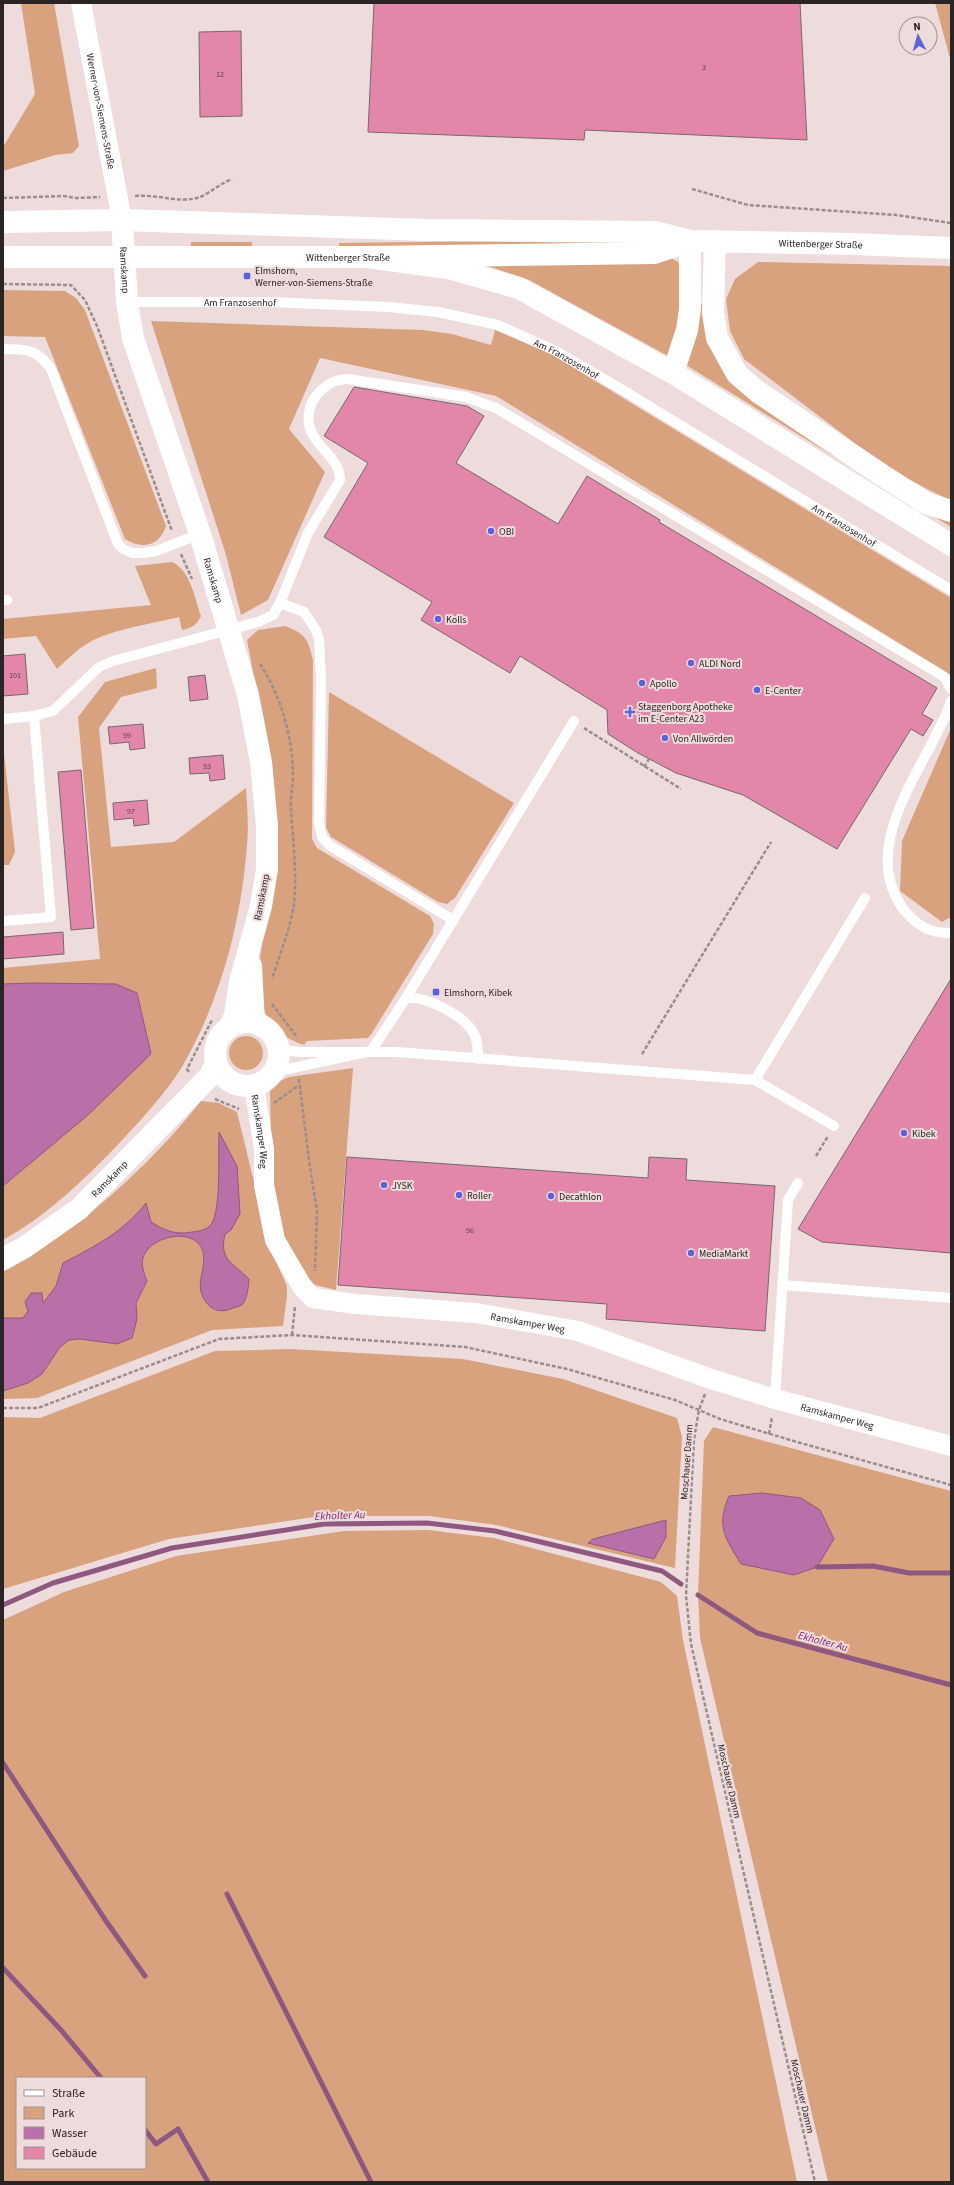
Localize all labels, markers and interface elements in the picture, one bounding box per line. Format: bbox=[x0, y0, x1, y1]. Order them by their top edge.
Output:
north arrow bbox=[898, 16, 938, 56]
text: N bbox=[913, 19, 921, 34]
street label: Werner-von-Siemens-Straße bbox=[83, 52, 118, 170]
house number: 3 bbox=[702, 62, 706, 73]
house number: 12 bbox=[216, 69, 224, 80]
street label: Wittenberger Straße bbox=[779, 237, 863, 252]
street label: Ramskamp bbox=[116, 246, 132, 294]
street label: Wittenberger Straße bbox=[306, 251, 390, 265]
place label: Elmshorn, Werner-von-Siemens-Straße bbox=[255, 264, 373, 290]
marker: Elmshorn, Werner-von-Siemens-Straße bbox=[242, 271, 252, 281]
street label: Am Franzosenhof bbox=[204, 296, 277, 310]
street label: Am Franzosenhof bbox=[531, 336, 602, 383]
street label: Am Franzosenhof bbox=[809, 501, 879, 551]
place label: OBI bbox=[499, 525, 514, 539]
marker: OBI bbox=[486, 526, 496, 536]
street label: Ramskamp bbox=[199, 556, 226, 605]
place label: Kolls bbox=[446, 613, 466, 627]
marker: Kolls bbox=[433, 614, 443, 624]
place label: ALDI Nord bbox=[699, 657, 741, 671]
marker: ALDI Nord bbox=[686, 658, 696, 668]
house number: 101 bbox=[9, 670, 21, 681]
place label: Apollo bbox=[650, 677, 677, 691]
marker: Apollo bbox=[637, 678, 647, 688]
place label: E-Center bbox=[765, 684, 802, 698]
marker: E-Center bbox=[752, 685, 762, 695]
place label: Staggenborg Apotheke im E-Center A23 bbox=[638, 700, 733, 726]
marker: Staggenborg Apotheke im E-Center A23 bbox=[625, 707, 635, 717]
house number: 99 bbox=[123, 730, 131, 741]
place label: Von Allwörden bbox=[673, 732, 733, 746]
marker: Von Allwörden bbox=[660, 733, 670, 743]
house number: 93 bbox=[203, 761, 211, 772]
house number: 97 bbox=[127, 806, 135, 817]
street label: Ramskamp bbox=[251, 872, 273, 922]
place label: Elmshorn, Kibek bbox=[444, 986, 512, 1000]
marker: Elmshorn, Kibek bbox=[431, 987, 441, 997]
street label: Ramskamper Weg bbox=[247, 1093, 270, 1169]
place label: Kibek bbox=[912, 1127, 936, 1141]
marker: Kibek bbox=[899, 1128, 909, 1138]
street label: Ramskamp bbox=[88, 1157, 132, 1201]
place label: JYSK bbox=[392, 1179, 413, 1193]
marker: JYSK bbox=[379, 1180, 389, 1190]
place label: Roller bbox=[467, 1189, 492, 1203]
marker: Roller bbox=[454, 1190, 464, 1200]
place label: Decathlon bbox=[559, 1190, 602, 1204]
marker: Decathlon bbox=[546, 1191, 556, 1201]
house number: 96 bbox=[466, 1225, 474, 1236]
place label: MediaMarkt bbox=[699, 1247, 749, 1261]
marker: MediaMarkt bbox=[686, 1248, 696, 1258]
street label: Ramskamper Weg bbox=[489, 1310, 566, 1337]
street label: Ramskamper Weg bbox=[799, 1400, 875, 1433]
street label: Moschauer Damm bbox=[677, 1424, 697, 1500]
water label: Ekholter Au bbox=[314, 1507, 366, 1524]
water label: Ekholter Au bbox=[796, 1628, 850, 1655]
street label: Moschauer Damm bbox=[714, 1743, 744, 1820]
street label: Moschauer Damm bbox=[787, 2058, 817, 2135]
legend bbox=[16, 2077, 146, 2169]
text: Straße bbox=[52, 2085, 85, 2102]
text: Park bbox=[52, 2105, 74, 2122]
text: Wasser bbox=[52, 2125, 88, 2142]
text: Gebäude bbox=[52, 2145, 97, 2162]

